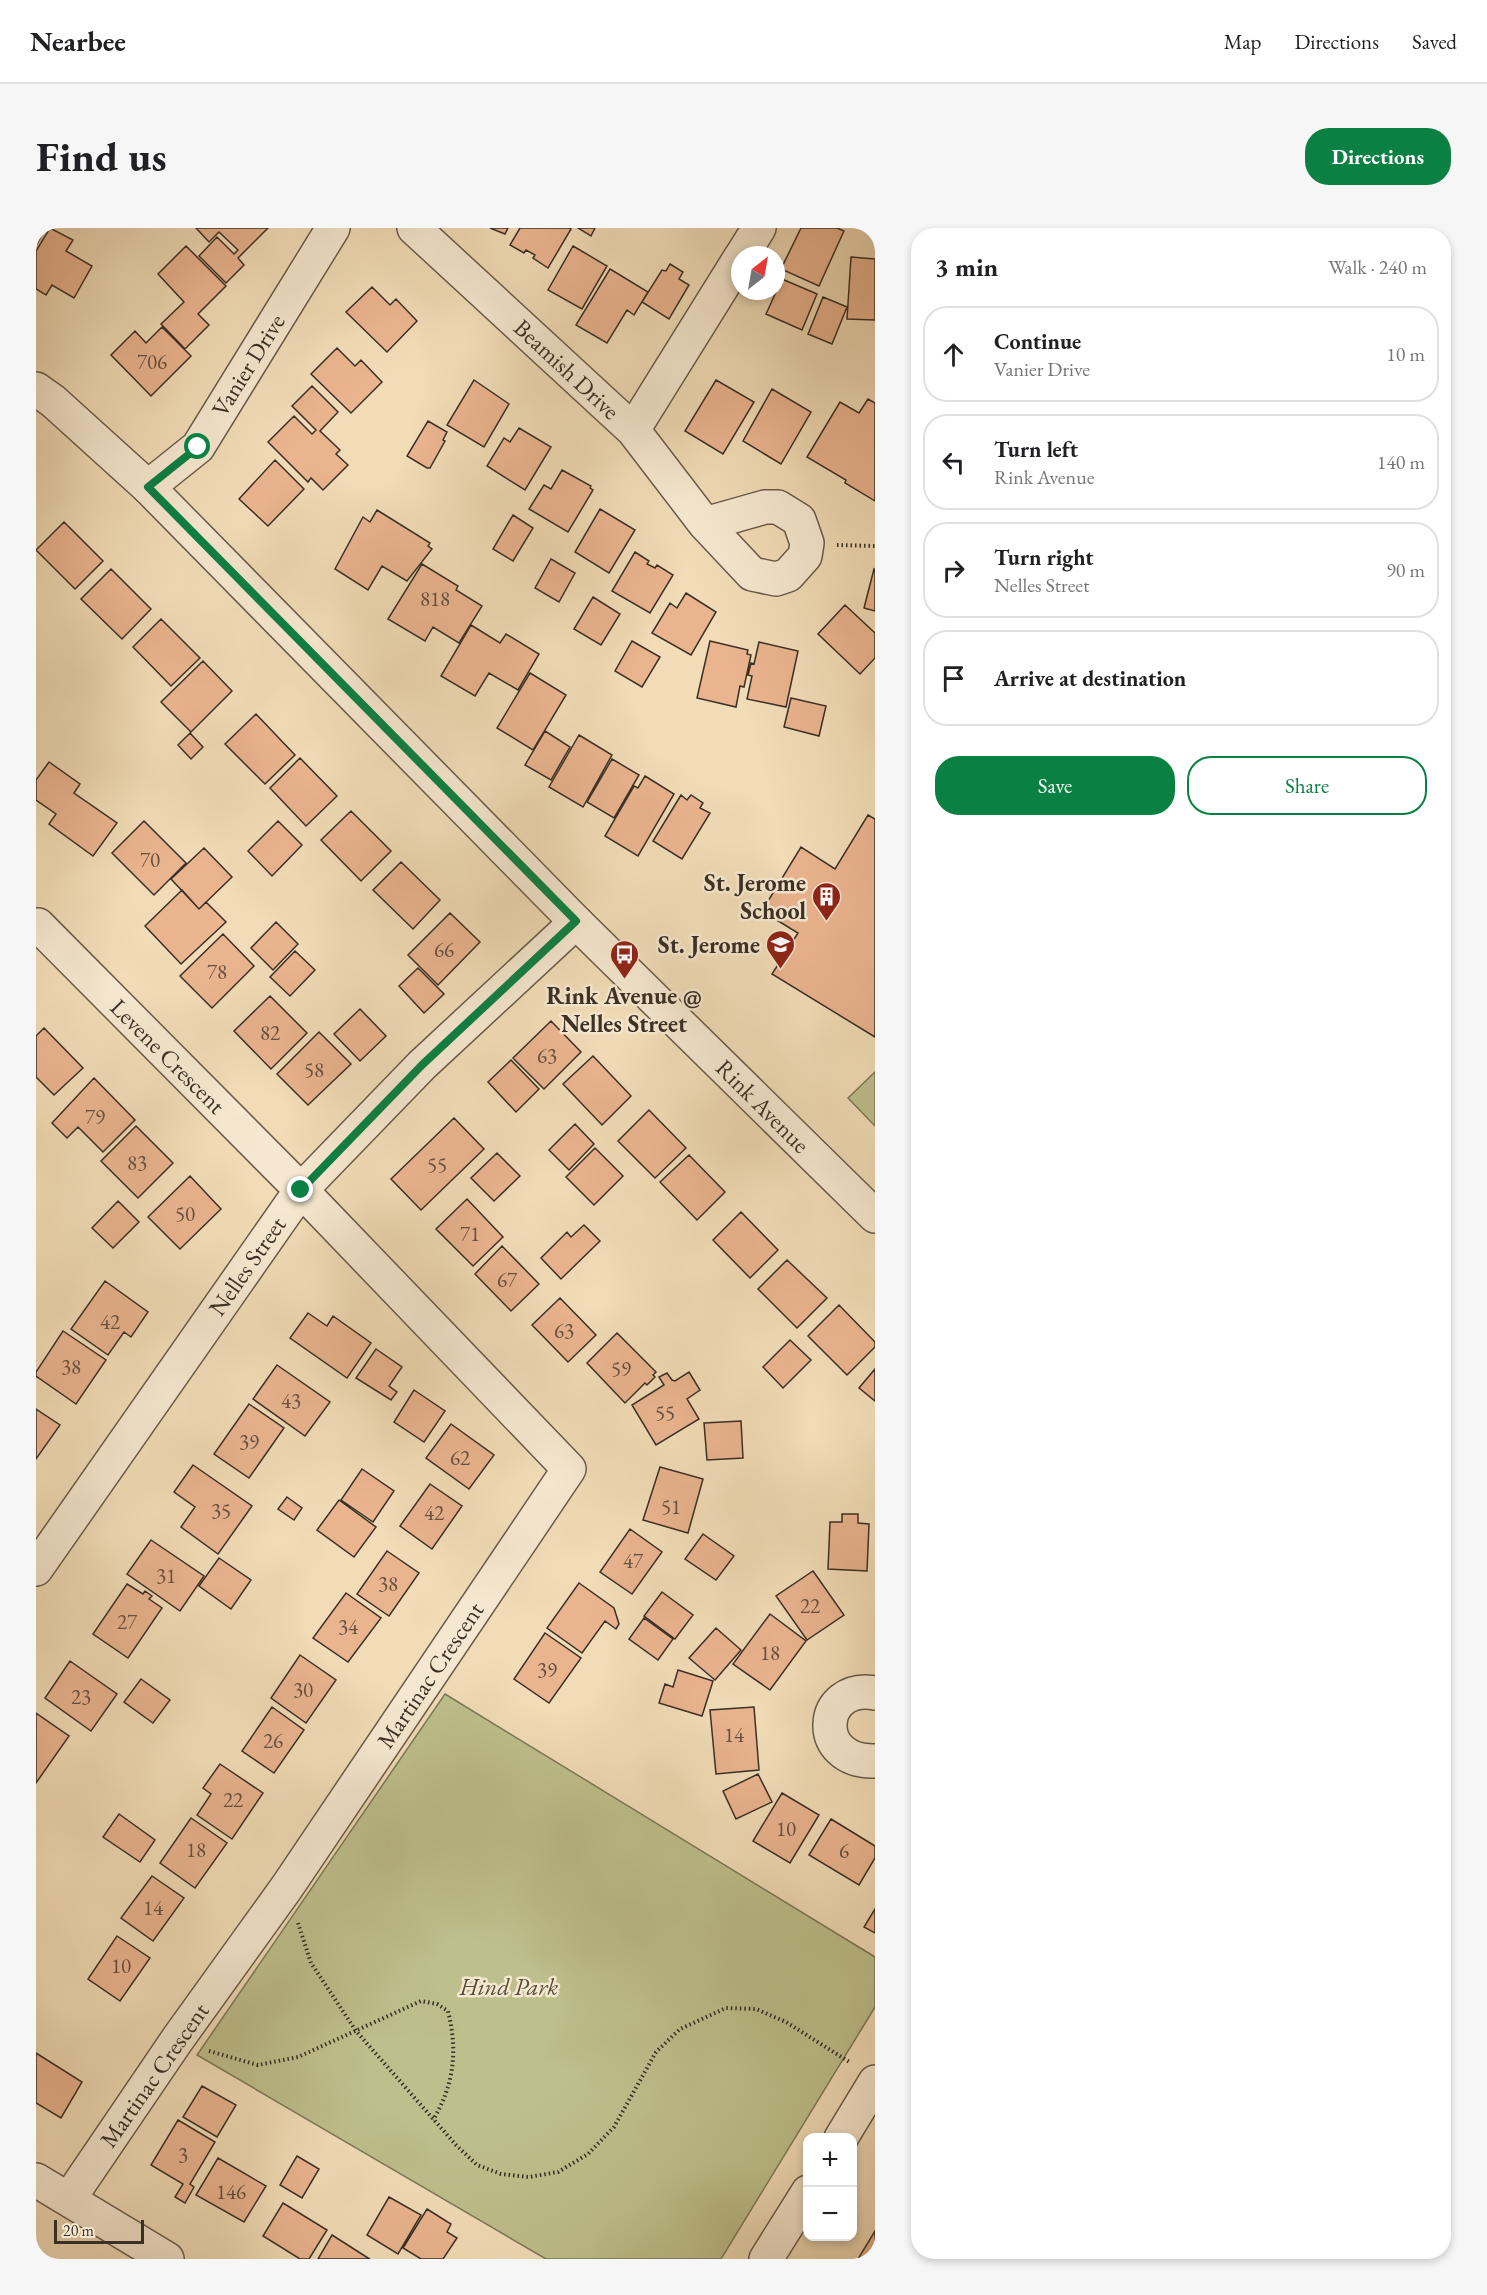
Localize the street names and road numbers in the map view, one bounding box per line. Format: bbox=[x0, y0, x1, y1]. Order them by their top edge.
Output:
street label: Vanier Drive bbox=[204, 308, 292, 422]
street label: Beamish Drive bbox=[508, 312, 626, 426]
street label: Levene Crescent bbox=[104, 992, 232, 1120]
street label: Rink Avenue bbox=[709, 1052, 817, 1160]
street label: Nelles Street bbox=[201, 1210, 293, 1322]
street label: Martinac Crescent bbox=[370, 1595, 491, 1754]
street label: Martinac Crescent bbox=[93, 1996, 216, 2154]

